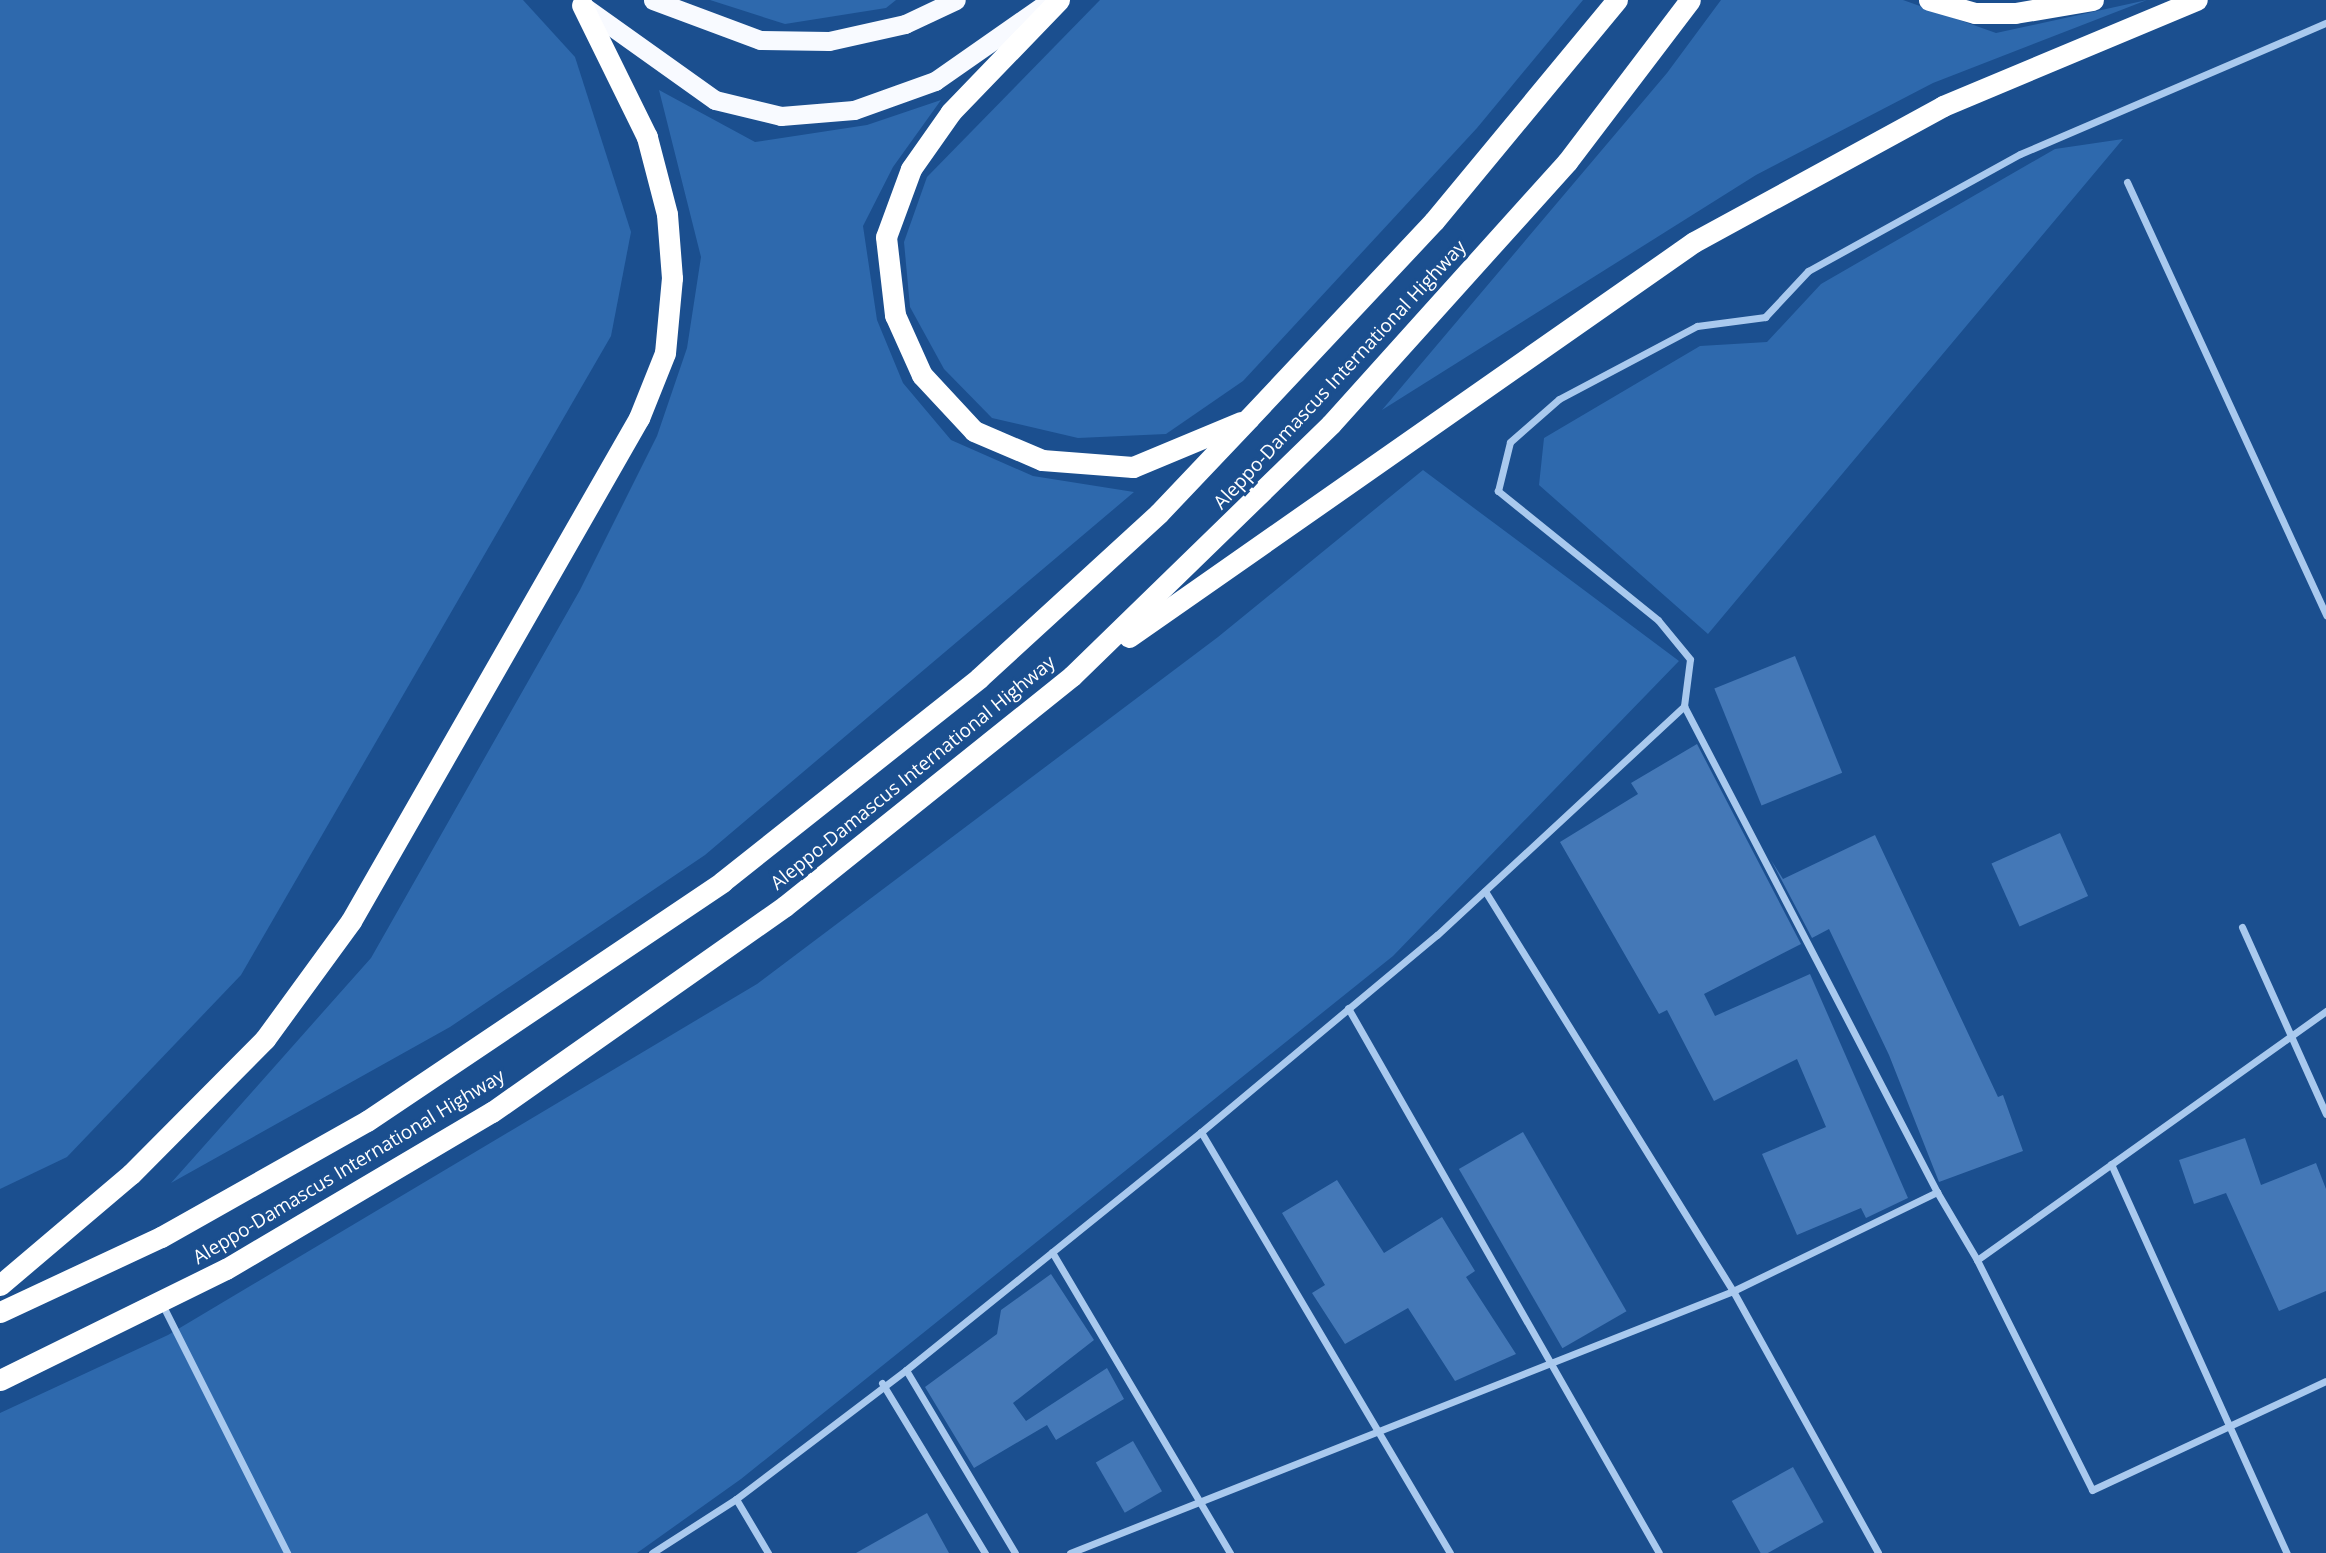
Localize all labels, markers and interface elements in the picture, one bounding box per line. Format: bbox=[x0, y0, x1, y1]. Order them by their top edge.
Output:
street label: Aleppo-Damascus International Highway bbox=[1209, 236, 1471, 514]
street label: Aleppo-Damascus International Highway bbox=[766, 651, 1060, 895]
street label: Aleppo-Damascus International Highway bbox=[189, 1065, 509, 1269]

